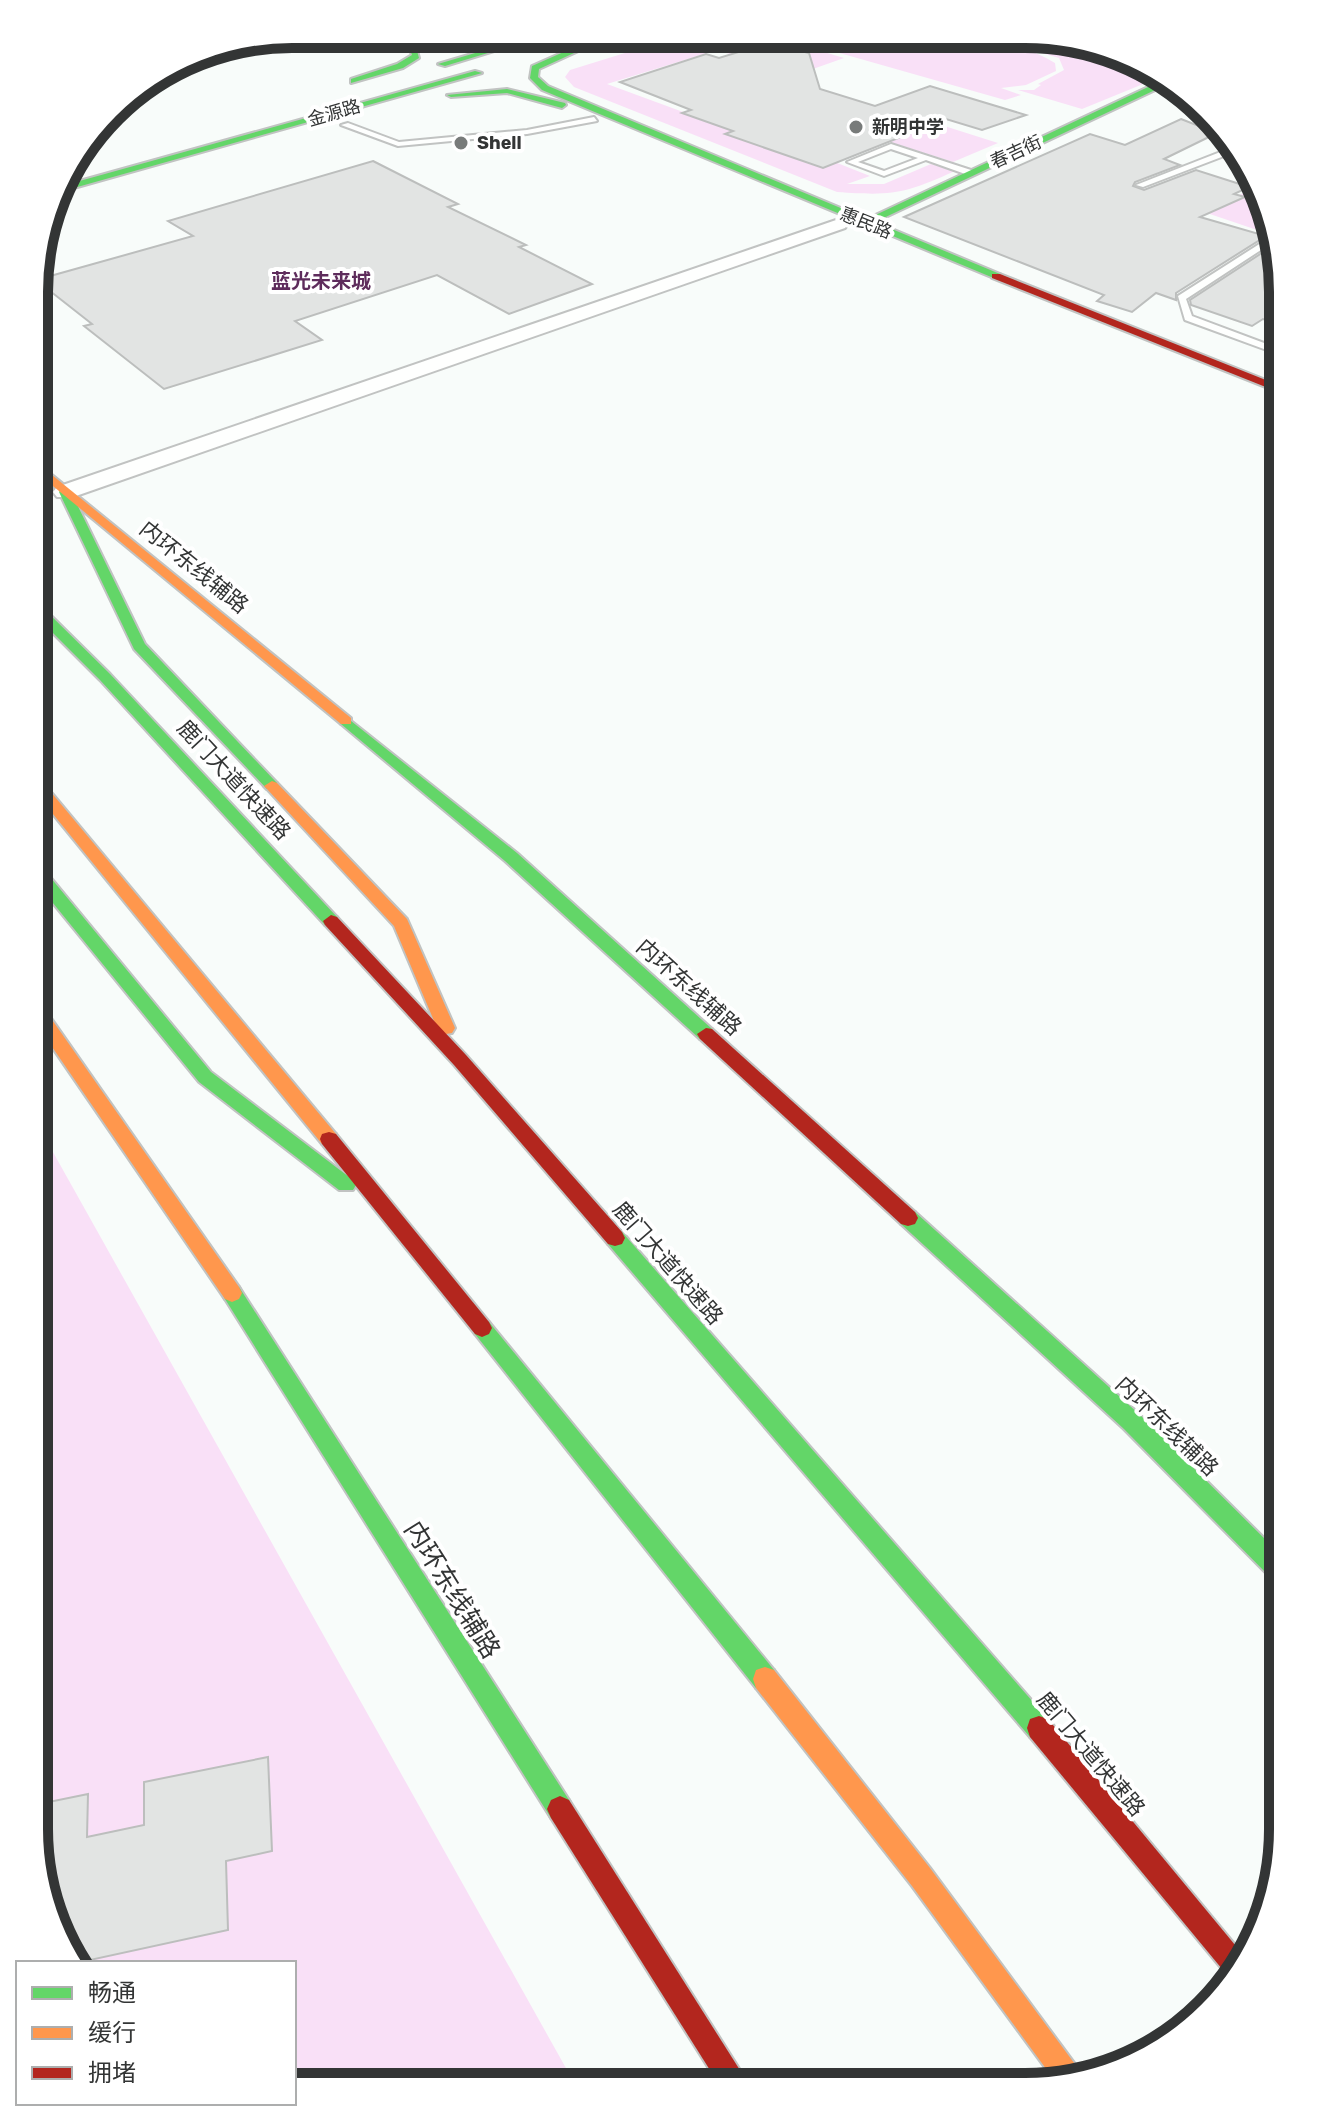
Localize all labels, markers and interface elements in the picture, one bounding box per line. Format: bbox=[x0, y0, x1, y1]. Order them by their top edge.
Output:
street label: 金源路 bbox=[305, 95, 363, 131]
place label: 新明中学 bbox=[872, 116, 944, 138]
marker: 新明中学 bbox=[847, 118, 865, 136]
street label: 春吉街 bbox=[987, 131, 1045, 173]
place label: Shell bbox=[477, 132, 522, 154]
marker: Shell bbox=[452, 134, 470, 152]
street label: 惠民路 bbox=[837, 203, 895, 243]
district label: 蓝光未来城 bbox=[271, 269, 371, 293]
street label: 内环东线辅路 bbox=[134, 515, 254, 619]
street label: 鹿门大道快速路 bbox=[172, 714, 296, 846]
street label: 内环东线辅路 bbox=[631, 933, 747, 1041]
street label: 鹿门大道快速路 bbox=[607, 1196, 729, 1330]
street label: 内环东线辅路 bbox=[1110, 1370, 1224, 1482]
street label: 内环东线辅路 bbox=[398, 1516, 506, 1664]
street label: 鹿门大道快速路 bbox=[1031, 1686, 1151, 1822]
legend bbox=[16, 1961, 296, 2105]
text: 畅通 bbox=[88, 1979, 136, 2007]
text: 缓行 bbox=[88, 2019, 136, 2047]
text: 拥堵 bbox=[88, 2059, 136, 2087]

